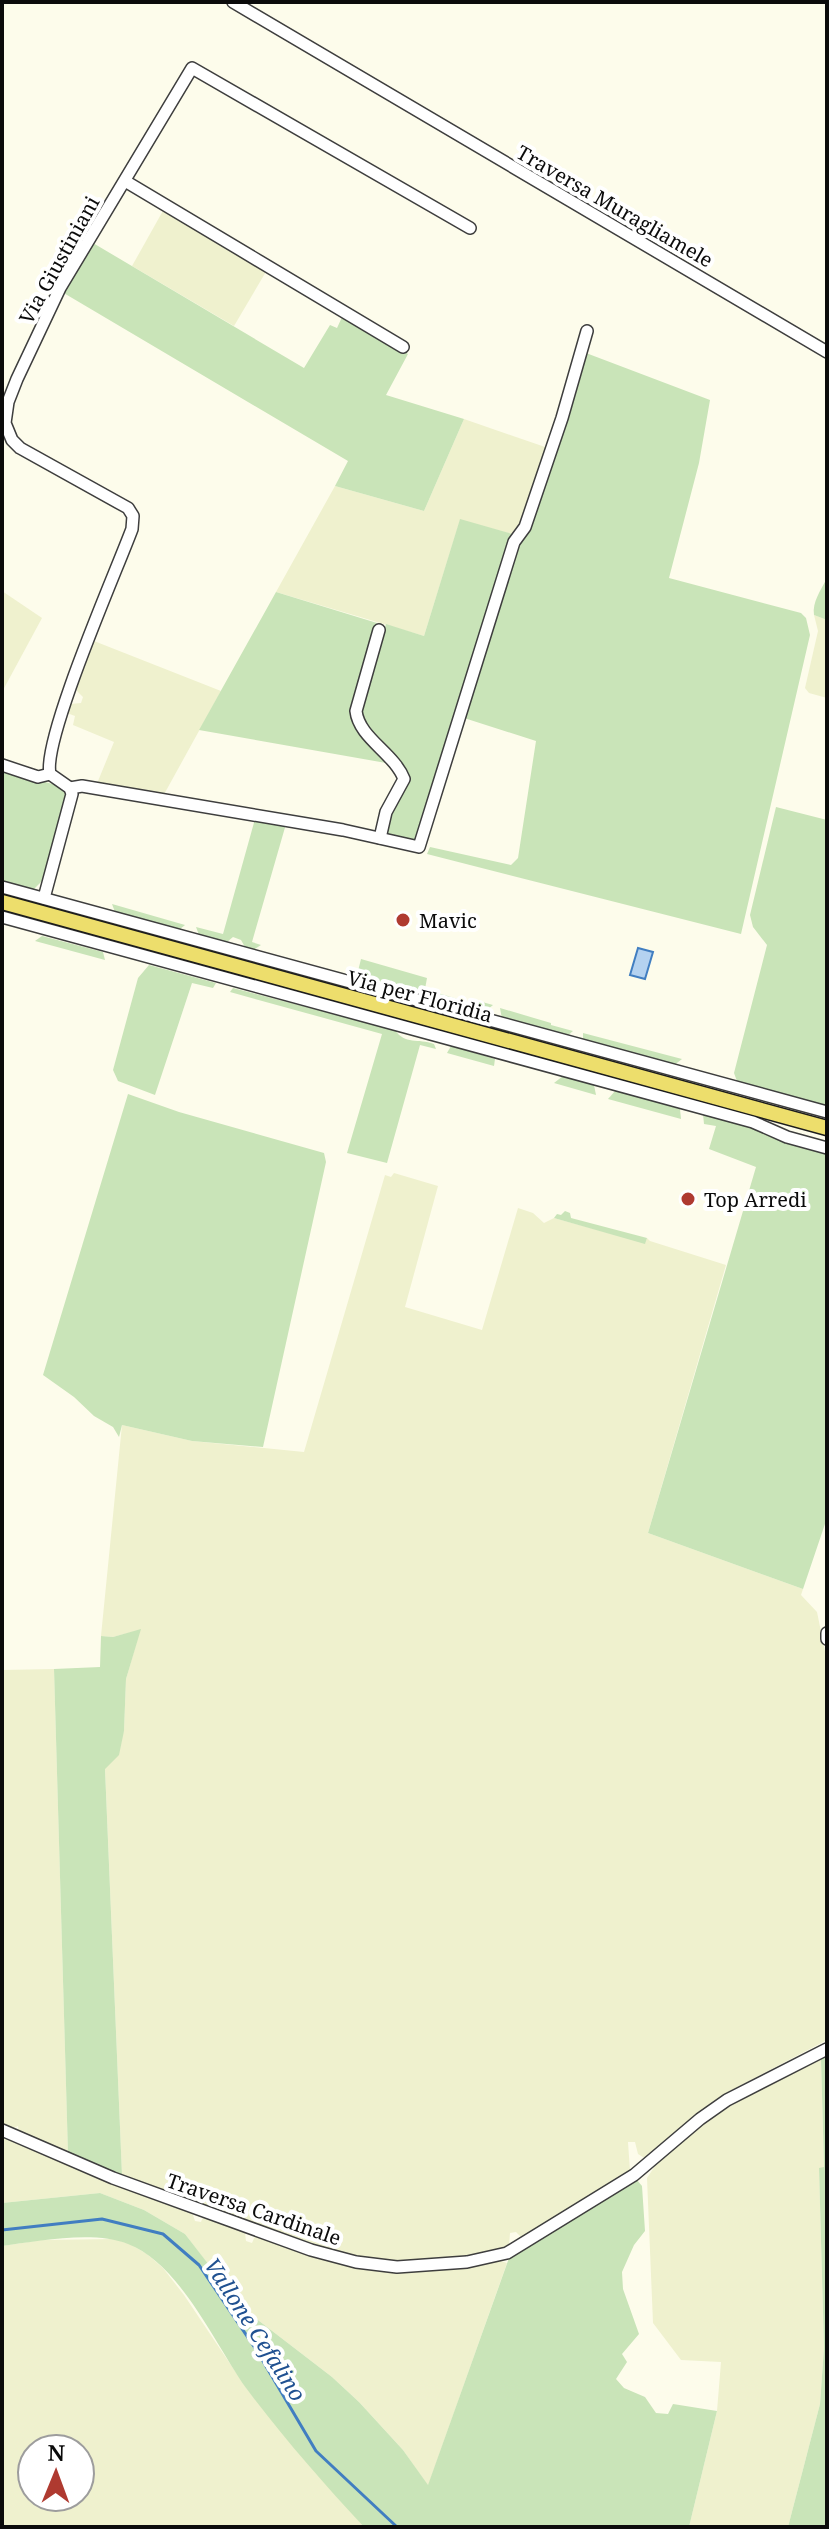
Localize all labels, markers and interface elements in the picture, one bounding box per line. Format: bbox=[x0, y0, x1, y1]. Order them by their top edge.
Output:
street label: Traversa Muragliamele bbox=[512, 139, 718, 273]
street label: Via Giustiniani bbox=[13, 191, 106, 329]
place label: Mavic bbox=[419, 907, 477, 934]
marker: Mavic bbox=[394, 911, 412, 929]
street label: Via per Floridia bbox=[344, 964, 496, 1028]
place label: Top Arredi bbox=[704, 1186, 807, 1213]
marker: Top Arredi bbox=[679, 1190, 697, 1208]
street label: Traversa Cardinale bbox=[163, 2167, 345, 2251]
water label: Vallone Cefalino bbox=[198, 2251, 314, 2407]
north arrow bbox=[16, 2433, 96, 2513]
text: N bbox=[47, 2437, 65, 2467]

